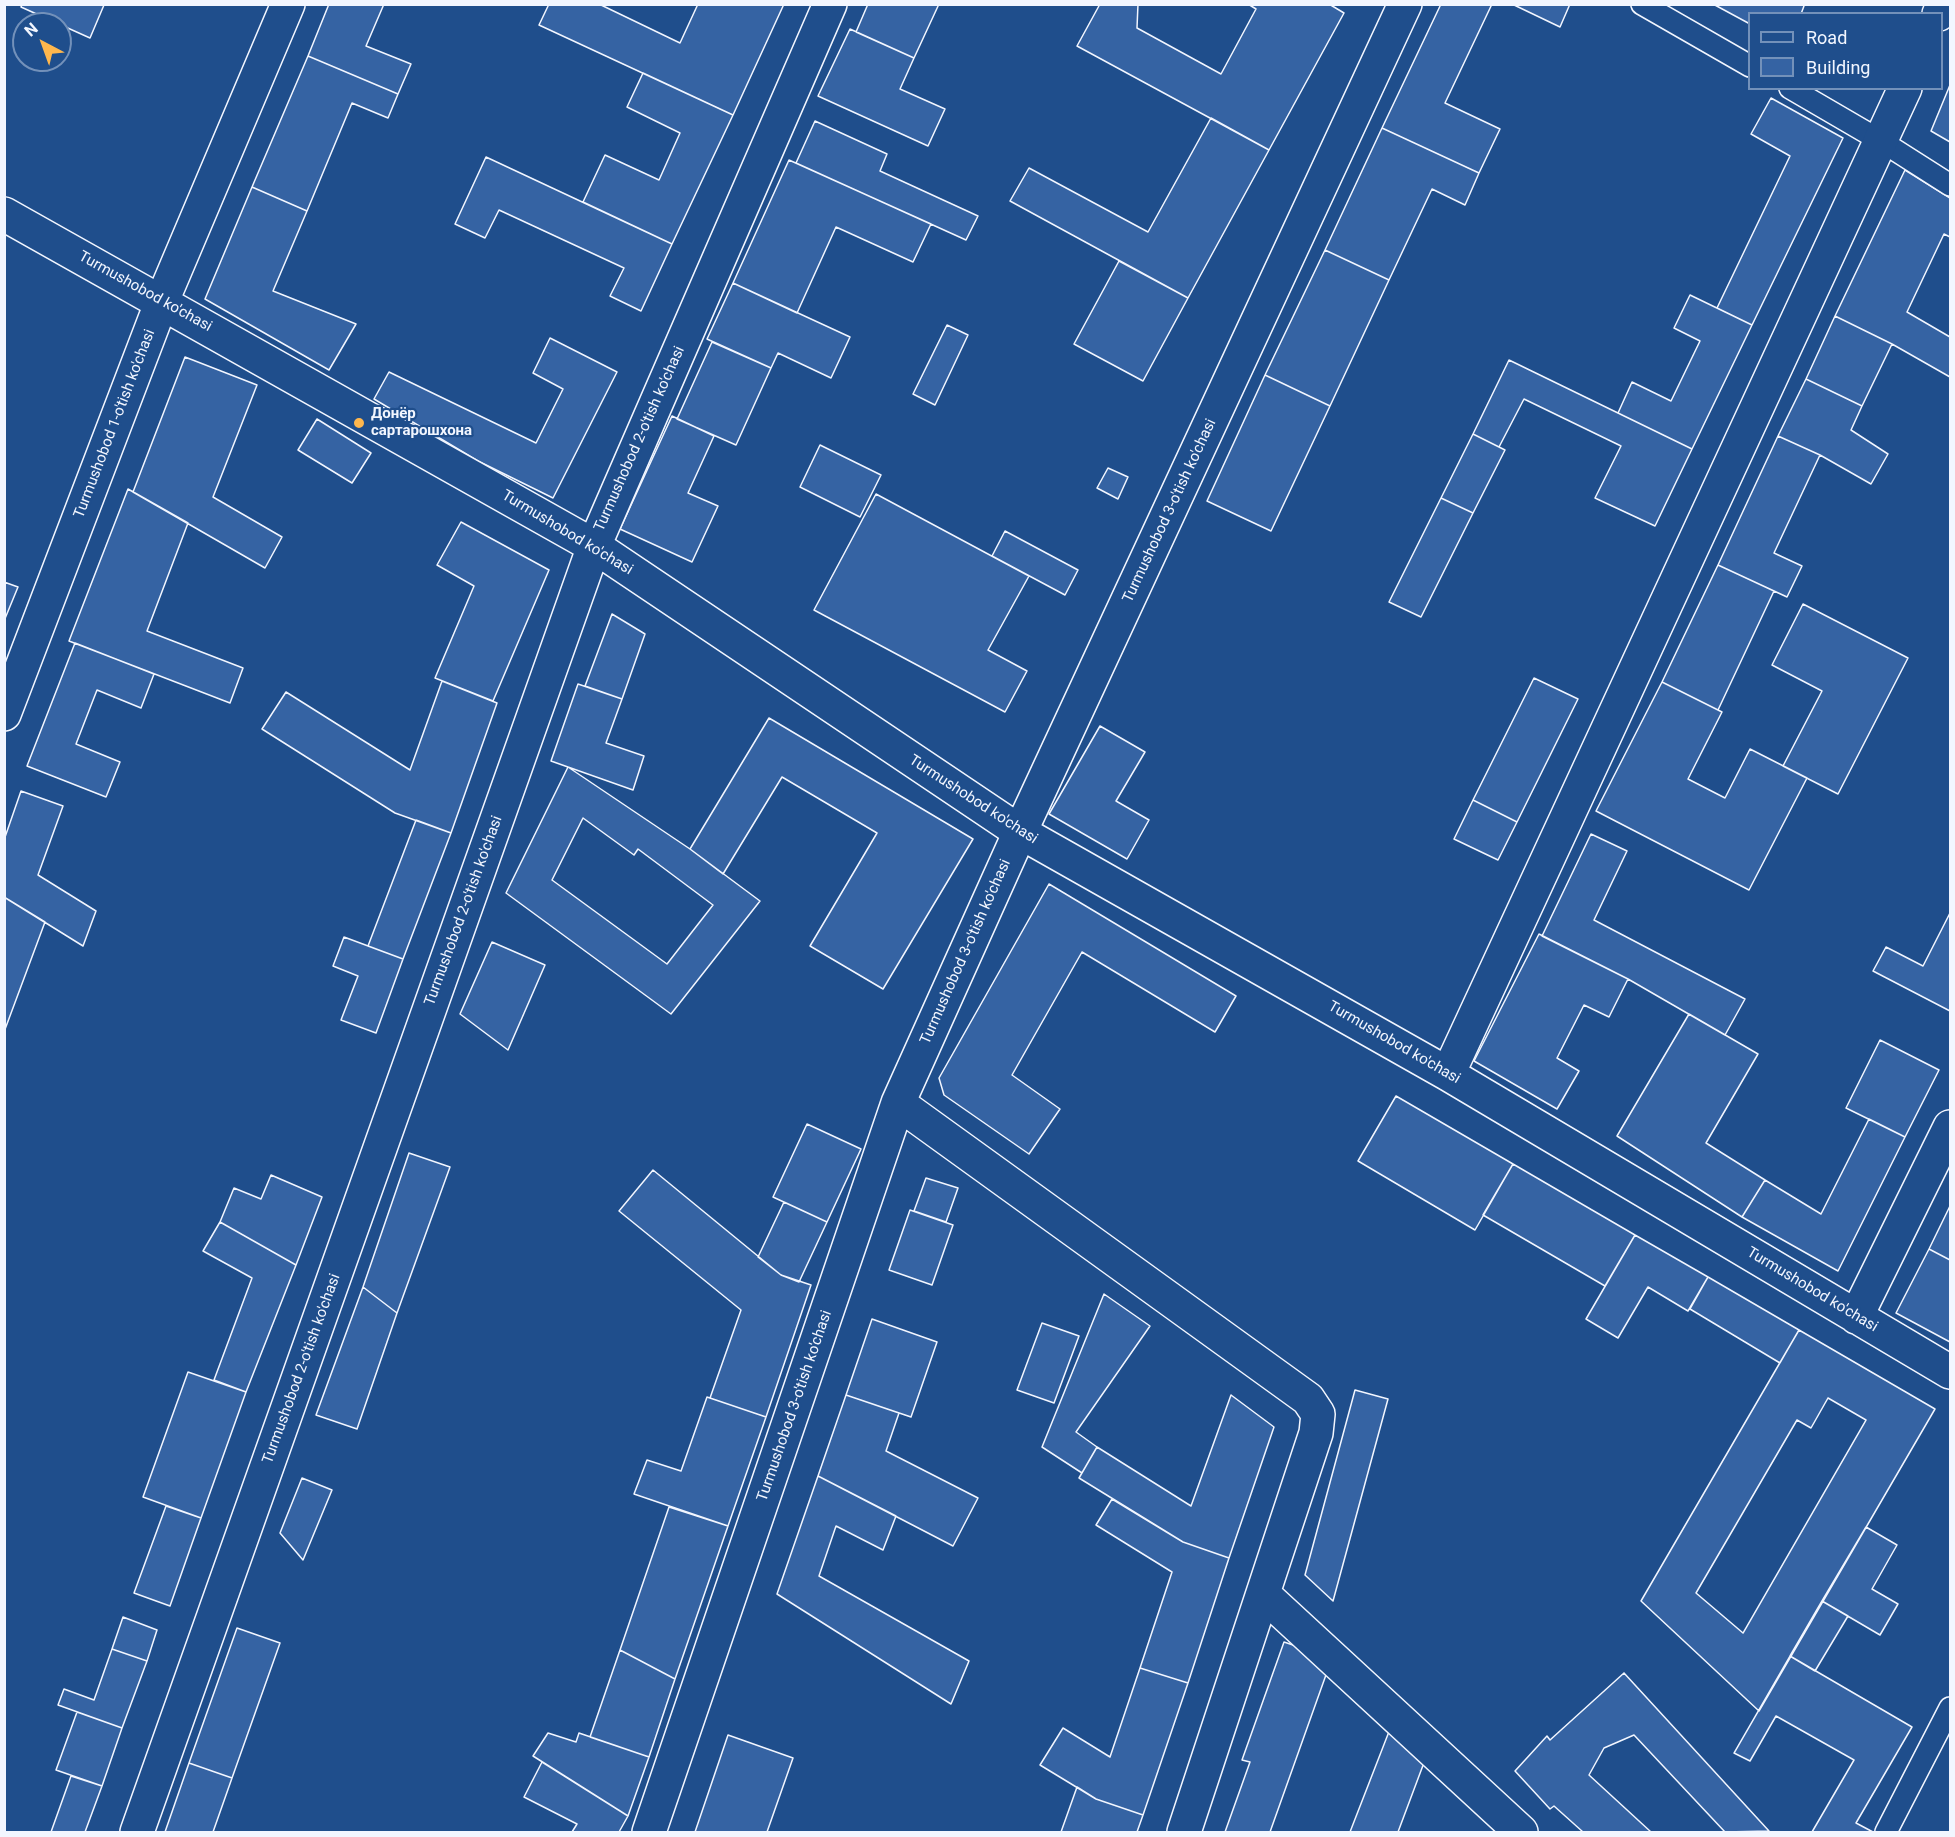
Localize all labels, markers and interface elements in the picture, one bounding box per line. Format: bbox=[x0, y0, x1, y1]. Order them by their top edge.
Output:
north arrow bbox=[12, 12, 72, 72]
legend bbox=[1748, 12, 1943, 90]
text: N bbox=[21, 19, 42, 40]
text: Road bbox=[1806, 27, 1847, 48]
text: Building bbox=[1806, 57, 1870, 78]
street label: Turmushobod ko'chasi bbox=[75, 248, 215, 336]
street label: Turmushobod 1-o'tish ko'chasi bbox=[71, 327, 159, 521]
street label: Turmushobod 2-o'tish ko'chasi bbox=[591, 344, 689, 534]
place label: Донёр сартарошхона bbox=[371, 405, 472, 440]
marker: Донёр сартарошхона bbox=[352, 416, 366, 430]
street label: Turmushobod 3-o'tish ko'chasi bbox=[1119, 416, 1221, 606]
street label: Turmushobod ko'chasi bbox=[498, 487, 636, 579]
street label: Turmushobod ko'chasi bbox=[905, 752, 1041, 848]
street label: Turmushobod 2-o'tish ko'chasi bbox=[421, 814, 507, 1008]
street label: Turmushobod 3-o'tish ko'chasi bbox=[917, 857, 1015, 1047]
street label: Turmushobod ko'chasi bbox=[1325, 998, 1463, 1088]
street label: Turmushobod ko'chasi bbox=[1743, 1244, 1881, 1336]
street label: Turmushobod 2-o'tish ko'chasi bbox=[259, 1272, 345, 1466]
street label: Turmushobod 3-o'tish ko'chasi bbox=[754, 1308, 836, 1504]

